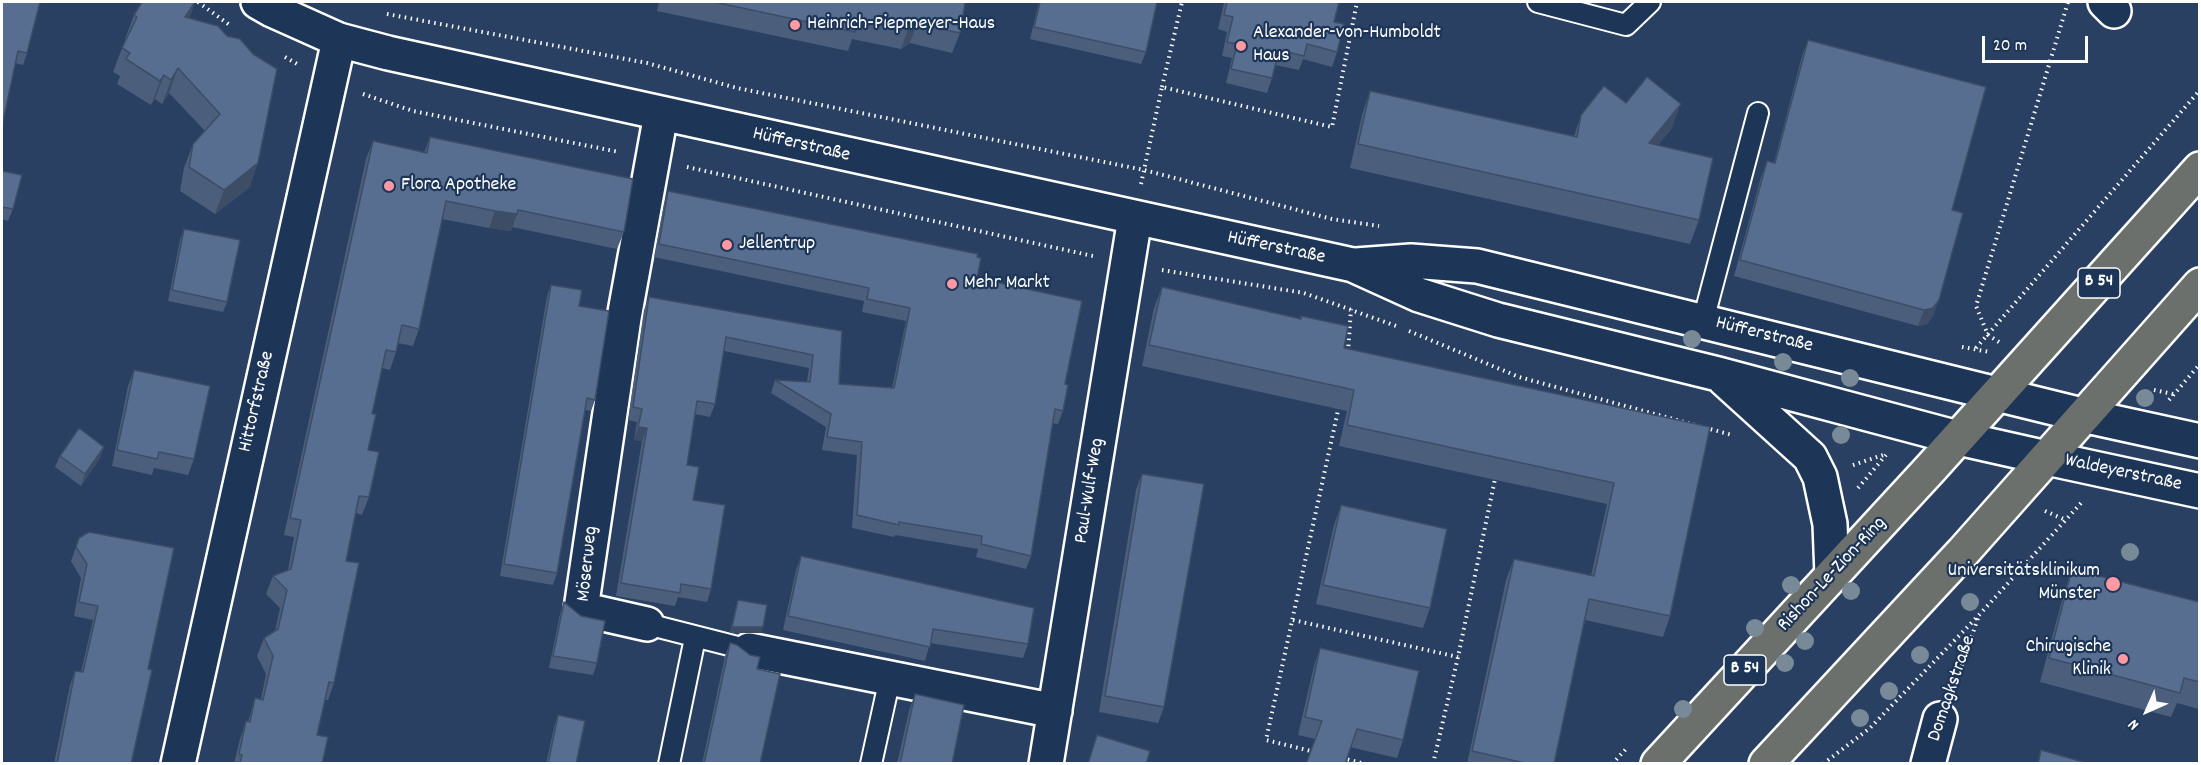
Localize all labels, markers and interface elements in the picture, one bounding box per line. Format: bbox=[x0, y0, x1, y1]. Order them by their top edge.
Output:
place label: Heinrich-Piepmeyer-Haus bbox=[807, 13, 995, 37]
marker: Heinrich-Piepmeyer-Haus bbox=[788, 18, 802, 32]
place label: Alexander-von-Humboldt Haus bbox=[1253, 22, 1441, 69]
scale bar bbox=[1985, 24, 2092, 62]
text: 20 m bbox=[1993, 34, 2027, 59]
marker: Alexander-von-Humboldt Haus bbox=[1234, 39, 1248, 53]
street label: Hüfferstraße bbox=[750, 123, 852, 169]
place label: Flora Apotheke bbox=[401, 174, 516, 198]
marker: Flora Apotheke bbox=[382, 179, 396, 193]
street label: Hüfferstraße bbox=[1225, 227, 1327, 271]
place label: Jellentrup bbox=[739, 233, 815, 257]
marker: Jellentrup bbox=[720, 238, 734, 252]
road number: B 54 bbox=[2078, 268, 2120, 298]
place label: Mehr Markt bbox=[964, 272, 1050, 296]
marker: Mehr Markt bbox=[945, 277, 959, 291]
street label: Hüfferstraße bbox=[1713, 312, 1815, 360]
street label: Hittorfstraße bbox=[235, 349, 281, 455]
street label: Paul-Wulf-Weg bbox=[1071, 437, 1111, 545]
street label: Waldeyerstraße bbox=[2062, 450, 2184, 498]
street label: Rishon-Le-Zion-Ring bbox=[1774, 512, 1892, 638]
street label: Möserweg bbox=[573, 525, 605, 603]
place label: Universitätsklinikum Münster bbox=[1948, 560, 2100, 607]
marker: Universitätsklinikum Münster bbox=[2104, 575, 2122, 593]
street label: Domagkstraße bbox=[1924, 633, 1982, 745]
place label: Chirugische Klinik bbox=[2025, 636, 2111, 683]
marker: Chirugische Klinik bbox=[2116, 652, 2130, 666]
road number: B 54 bbox=[1724, 655, 1766, 685]
north arrow bbox=[2117, 681, 2177, 741]
text: N bbox=[2123, 713, 2145, 735]

